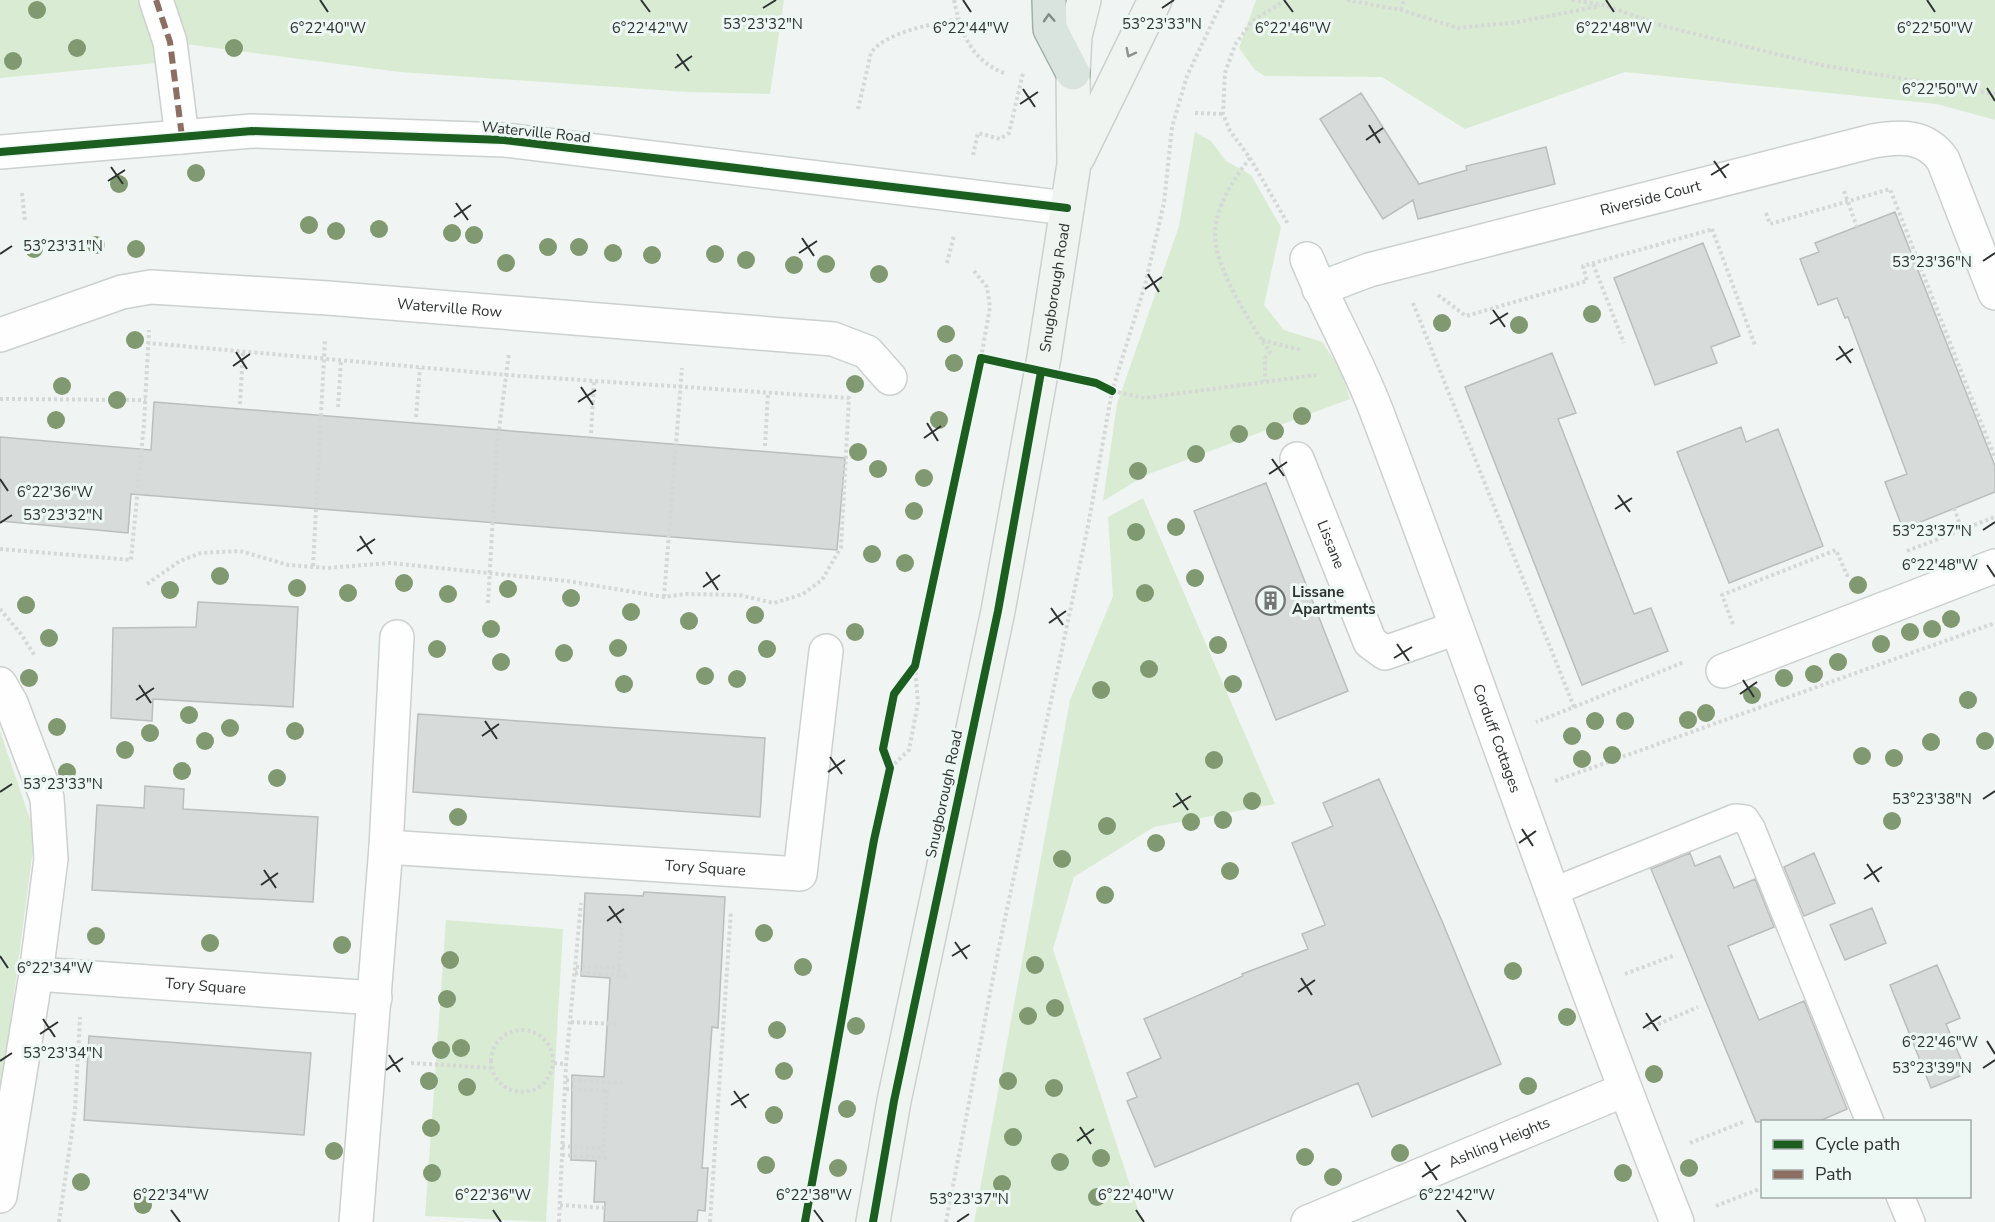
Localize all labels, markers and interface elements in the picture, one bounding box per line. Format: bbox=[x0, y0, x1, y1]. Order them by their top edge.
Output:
text: 53°23'32"N bbox=[723, 14, 803, 34]
one-way arrow bbox=[1043, 14, 1056, 23]
text: 53°23'33"N bbox=[1122, 14, 1202, 34]
text: 6°22'40"W bbox=[290, 18, 367, 38]
text: 6°22'42"W bbox=[612, 18, 689, 38]
text: 6°22'44"W bbox=[933, 18, 1010, 38]
text: 6°22'46"W bbox=[1255, 18, 1332, 38]
text: 6°22'48"W bbox=[1576, 18, 1653, 38]
text: 6°22'50"W bbox=[1897, 18, 1974, 38]
one-way arrow bbox=[1126, 47, 1137, 57]
text: 6°22'50"W bbox=[1902, 79, 1979, 99]
street label: Waterville Road bbox=[481, 116, 591, 148]
street label: Riverside Court bbox=[1598, 175, 1704, 220]
street label: Snugborough Road bbox=[1035, 222, 1075, 354]
text: 53°23'31"N bbox=[23, 236, 103, 256]
text: 53°23'36"N bbox=[1892, 252, 1972, 272]
street label: Waterville Row bbox=[396, 294, 503, 322]
text: 6°22'36"W bbox=[17, 482, 94, 502]
text: 53°23'32"N bbox=[23, 505, 103, 525]
street label: Lissane bbox=[1312, 517, 1350, 572]
text: 53°23'37"N bbox=[1892, 521, 1972, 541]
text: 6°22'48"W bbox=[1902, 555, 1979, 575]
place label: Lissane Apartments bbox=[1292, 582, 1376, 619]
building icon: Lissane Apartments bbox=[1255, 585, 1287, 617]
street label: Corduff Cottages bbox=[1468, 681, 1526, 795]
street label: Snugborough Road bbox=[921, 728, 967, 860]
text: 53°23'33"N bbox=[23, 774, 103, 794]
text: 53°23'38"N bbox=[1892, 789, 1972, 809]
street label: Tory Square bbox=[664, 855, 747, 880]
text: 6°22'34"W bbox=[17, 958, 94, 978]
street label: Tory Square bbox=[164, 973, 247, 999]
text: 6°22'46"W bbox=[1902, 1032, 1979, 1052]
text: 53°23'34"N bbox=[23, 1043, 103, 1063]
text: 53°23'39"N bbox=[1892, 1058, 1972, 1078]
street label: Ashling Heights bbox=[1445, 1112, 1553, 1172]
legend bbox=[1761, 1120, 1971, 1198]
text: Cycle path bbox=[1815, 1132, 1900, 1156]
text: Path bbox=[1815, 1162, 1852, 1186]
text: 6°22'34"W bbox=[133, 1185, 210, 1205]
text: 6°22'36"W bbox=[455, 1185, 532, 1205]
text: 6°22'38"W bbox=[776, 1185, 853, 1205]
text: 6°22'40"W bbox=[1098, 1185, 1175, 1205]
text: 6°22'42"W bbox=[1419, 1185, 1496, 1205]
text: 53°23'37"N bbox=[929, 1189, 1009, 1209]

